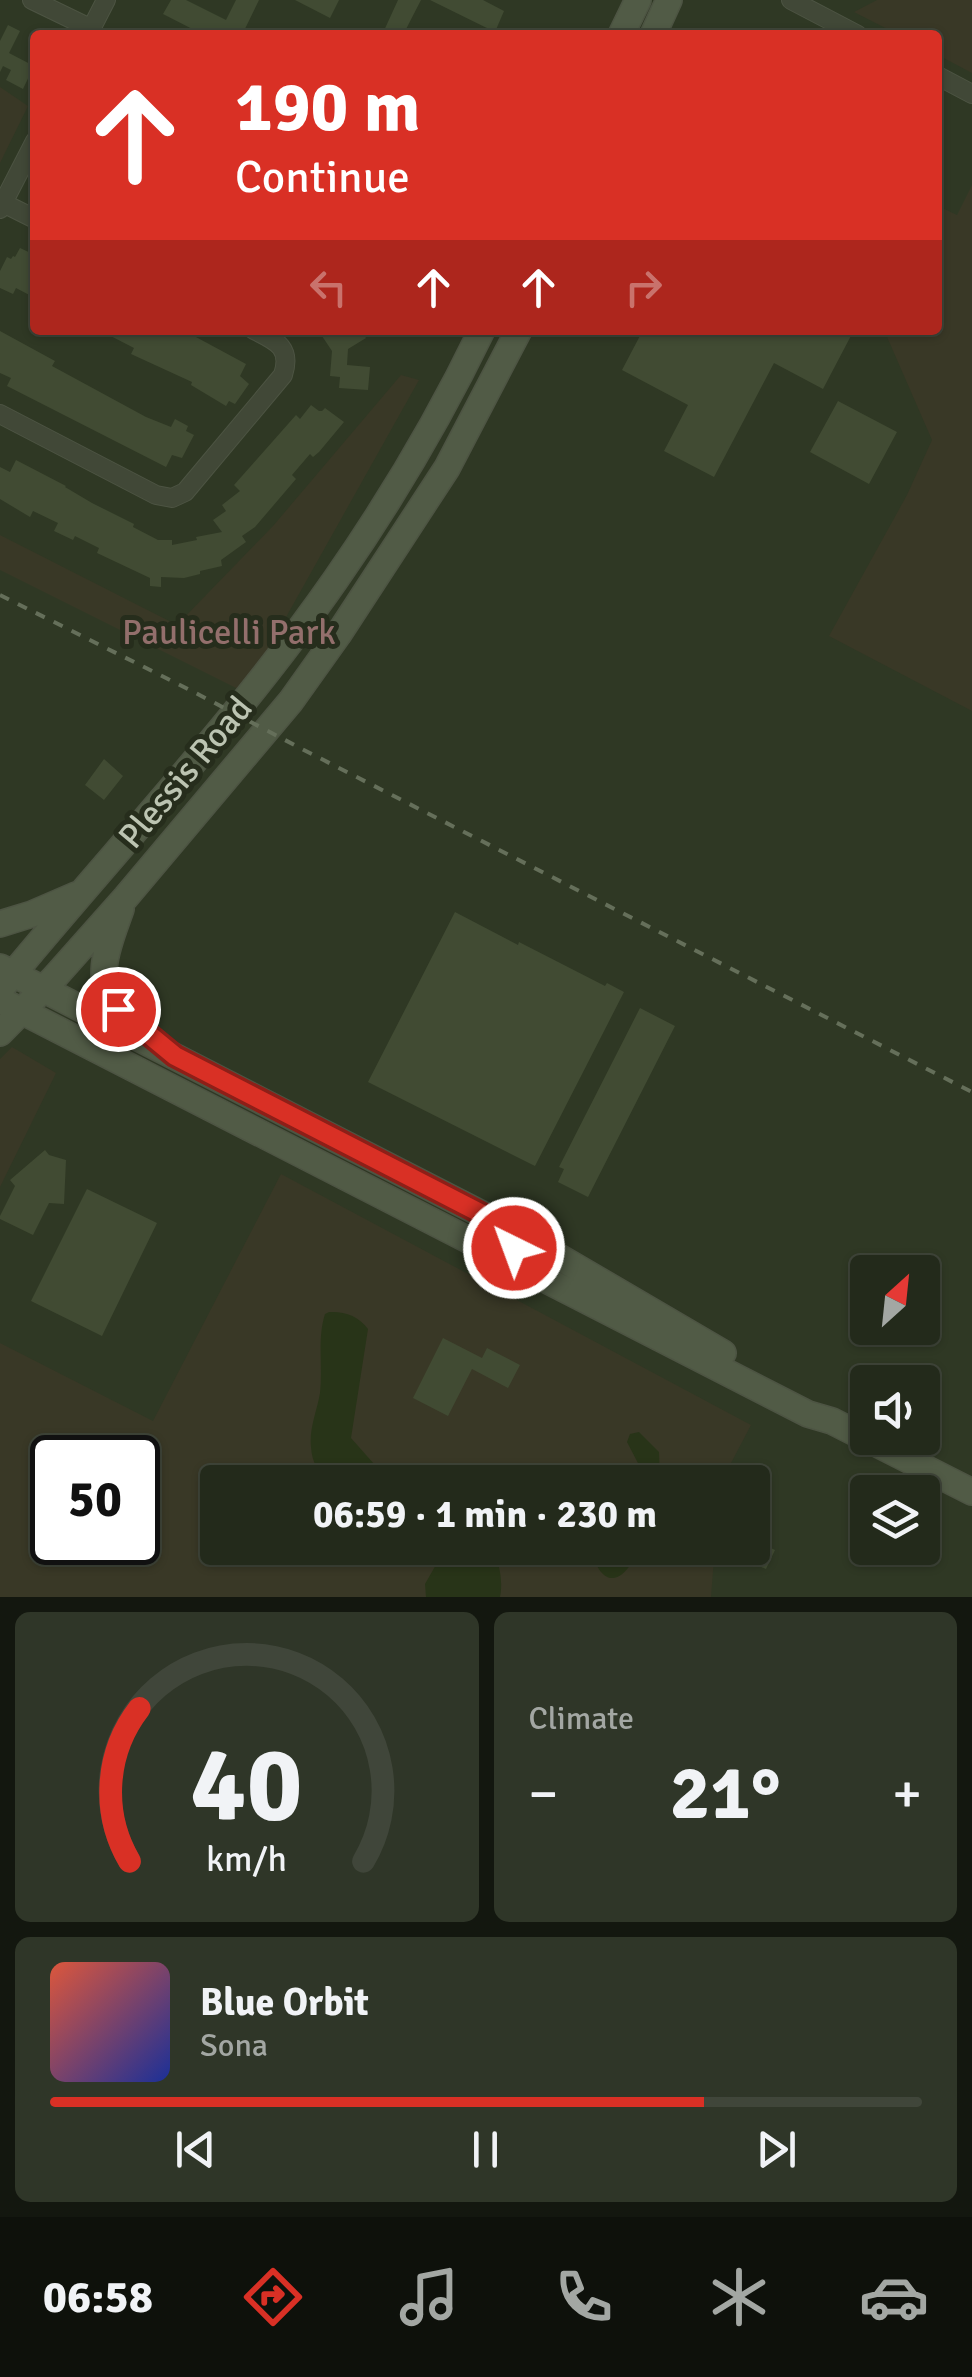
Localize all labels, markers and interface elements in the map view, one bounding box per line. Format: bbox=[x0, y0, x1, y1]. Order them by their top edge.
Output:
text: 190 m bbox=[235, 64, 420, 150]
icon: ahead bbox=[70, 70, 200, 200]
text: Continue bbox=[235, 150, 410, 205]
icon: left bbox=[301, 260, 356, 315]
icon: ahead bbox=[406, 260, 461, 315]
icon: ahead bbox=[511, 260, 566, 315]
icon: right bbox=[616, 260, 671, 315]
park label: Paulicelli Park bbox=[122, 611, 336, 654]
street label: Plessis Road bbox=[109, 687, 261, 857]
pin bbox=[76, 967, 161, 1052]
icon: arrive bbox=[91, 982, 146, 1037]
position arrow bbox=[462, 1196, 566, 1300]
north arrow bbox=[850, 1255, 940, 1345]
map controls bbox=[850, 1255, 940, 1565]
button: sound bbox=[850, 1365, 940, 1455]
speed limit sign: 50 bbox=[30, 1435, 160, 1565]
button: layers bbox=[850, 1475, 940, 1565]
text: 06:59 · 1 min · 230 m bbox=[313, 1491, 657, 1538]
text: Climate bbox=[529, 1699, 634, 1738]
text: 40 bbox=[191, 1721, 303, 1849]
text: 21° bbox=[670, 1747, 781, 1840]
text: − bbox=[529, 1760, 558, 1828]
text: + bbox=[892, 1760, 922, 1828]
text: km/h bbox=[206, 1837, 287, 1881]
text: Blue Orbit bbox=[200, 1979, 369, 2026]
text: Sona bbox=[200, 2026, 268, 2065]
icon: previous bbox=[168, 2122, 223, 2177]
icon: pause bbox=[458, 2122, 513, 2177]
icon: next bbox=[749, 2122, 804, 2177]
icon: directions bbox=[238, 2262, 308, 2332]
icon: music bbox=[394, 2262, 464, 2332]
icon: phone bbox=[549, 2262, 619, 2332]
icon: climate bbox=[704, 2262, 774, 2332]
icon: car bbox=[859, 2262, 929, 2332]
text: 06:58 bbox=[43, 2270, 153, 2325]

